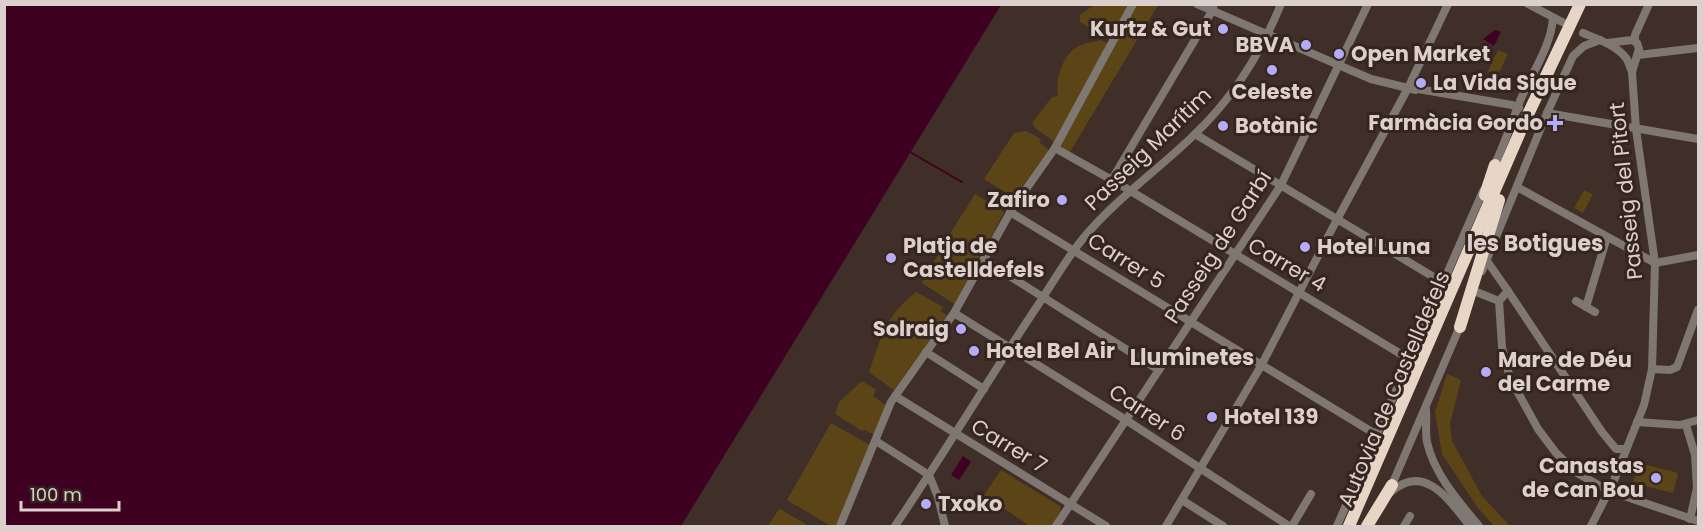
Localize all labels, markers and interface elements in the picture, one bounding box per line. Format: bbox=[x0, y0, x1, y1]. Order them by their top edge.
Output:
place label: Kurtz & Gut bbox=[1090, 14, 1211, 43]
marker: Kurtz & Gut bbox=[1216, 22, 1230, 36]
place label: BBVA bbox=[1236, 30, 1295, 59]
marker: BBVA bbox=[1299, 38, 1313, 52]
place label: Open Market bbox=[1351, 39, 1490, 68]
marker: Open Market bbox=[1332, 47, 1346, 61]
marker: Celeste bbox=[1265, 63, 1279, 77]
place label: La Vida Sigue bbox=[1433, 68, 1577, 97]
marker: La Vida Sigue bbox=[1414, 76, 1428, 90]
place label: Celeste bbox=[1231, 77, 1313, 106]
street label: Passeig Marítim bbox=[1078, 81, 1217, 217]
street label: Passeig del Pitort bbox=[1602, 101, 1649, 281]
place label: Farmàcia Gordo bbox=[1368, 108, 1543, 137]
place label: Botànic bbox=[1235, 111, 1318, 140]
marker: Farmàcia Gordo bbox=[1548, 116, 1562, 130]
marker: Botànic bbox=[1216, 119, 1230, 133]
street label: Passeig de Garbí bbox=[1157, 165, 1278, 329]
place label: Zafiro bbox=[987, 185, 1050, 214]
marker: Zafiro bbox=[1055, 193, 1069, 207]
street label: Carrer 5 bbox=[1082, 226, 1170, 296]
district label: les Botigues bbox=[1467, 228, 1603, 259]
place label: Platja de Castelldefels bbox=[903, 231, 1044, 284]
street label: Carrer 4 bbox=[1243, 231, 1332, 299]
place label: Hotel Luna bbox=[1317, 232, 1430, 261]
marker: Hotel Luna bbox=[1298, 240, 1312, 254]
marker: Platja de Castelldefels bbox=[884, 251, 898, 265]
street label: Autovia de Castelldefels bbox=[1331, 266, 1456, 511]
place label: Solraig bbox=[873, 314, 949, 343]
marker: Solraig bbox=[954, 322, 968, 336]
place label: Hotel Bel Air bbox=[986, 336, 1115, 365]
district label: Lluminetes bbox=[1130, 342, 1254, 373]
marker: Hotel Bel Air bbox=[967, 344, 981, 358]
place label: Mare de Déu del Carme bbox=[1498, 345, 1632, 398]
marker: Mare de Déu del Carme bbox=[1479, 365, 1493, 379]
street label: Carrer 6 bbox=[1103, 377, 1191, 448]
place label: Hotel 139 bbox=[1224, 402, 1318, 431]
marker: Hotel 139 bbox=[1205, 410, 1219, 424]
street label: Carrer 7 bbox=[966, 412, 1053, 480]
place label: Canastas de Can Bou bbox=[1522, 451, 1644, 504]
marker: Canastas de Can Bou bbox=[1649, 471, 1663, 485]
scale bar bbox=[21, 474, 118, 512]
text: 100 m bbox=[30, 482, 82, 507]
place label: Txoko bbox=[938, 489, 1003, 518]
marker: Txoko bbox=[919, 497, 933, 511]

